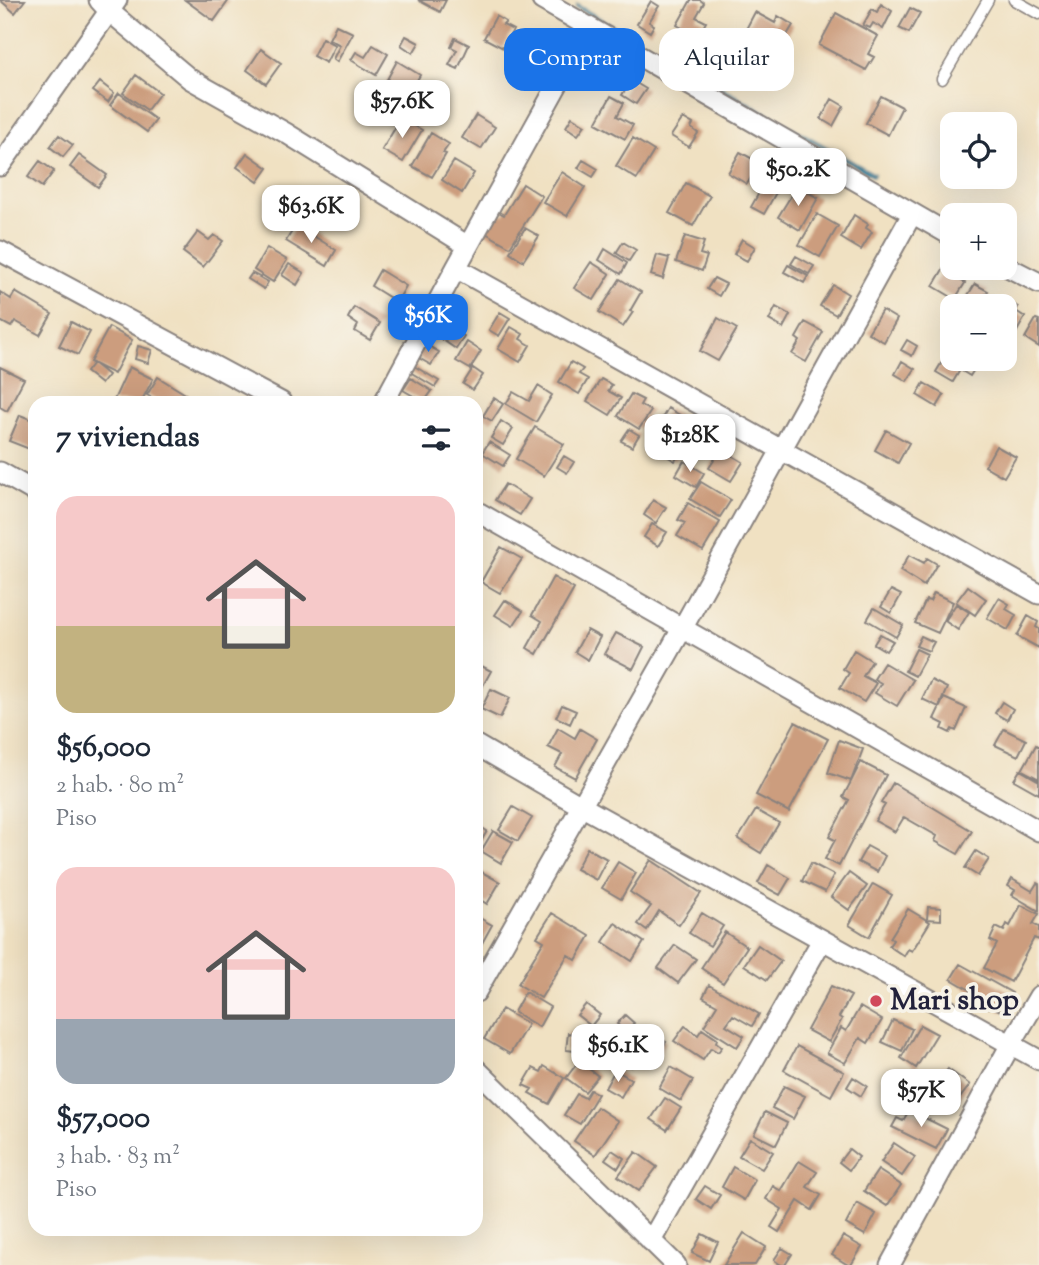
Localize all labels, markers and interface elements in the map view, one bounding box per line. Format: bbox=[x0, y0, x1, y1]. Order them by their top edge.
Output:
chip: Comprar bbox=[504, 28, 645, 91]
chip: Alquilar bbox=[659, 28, 794, 91]
pin: $57.6K bbox=[345, 80, 459, 140]
text: $57.6K bbox=[370, 86, 434, 119]
map controls bbox=[940, 112, 1017, 371]
button: locate bbox=[940, 112, 1017, 189]
pin: $50.2K bbox=[741, 148, 855, 208]
text: $50.2K bbox=[766, 154, 830, 187]
pin: $63.6K bbox=[254, 186, 368, 245]
text: $63.6K bbox=[278, 191, 344, 224]
button: + bbox=[940, 203, 1017, 280]
pin: $56K bbox=[387, 294, 469, 354]
button: − bbox=[940, 294, 1017, 371]
text: $56K bbox=[404, 300, 452, 333]
pin: $128K bbox=[641, 414, 739, 474]
text: 7 viviendas bbox=[56, 417, 200, 460]
icon: filters bbox=[417, 419, 455, 457]
text: $128K bbox=[661, 420, 720, 453]
icon: home bbox=[193, 541, 319, 667]
text: $56,000 bbox=[56, 727, 151, 770]
text: 2 hab. · 80 m² bbox=[56, 770, 184, 803]
text: Piso bbox=[56, 803, 97, 836]
icon: home bbox=[193, 912, 319, 1038]
place label: Mari shop bbox=[890, 980, 1019, 1023]
marker: Mari shop bbox=[868, 993, 884, 1009]
pin: $56.1K bbox=[561, 1024, 675, 1084]
text: $56.1K bbox=[587, 1030, 649, 1063]
pin: $57K bbox=[880, 1070, 962, 1129]
text: $57K bbox=[897, 1075, 945, 1108]
text: $57,000 bbox=[56, 1098, 150, 1141]
text: 3 hab. · 83 m² bbox=[56, 1141, 180, 1174]
text: Piso bbox=[56, 1174, 97, 1207]

